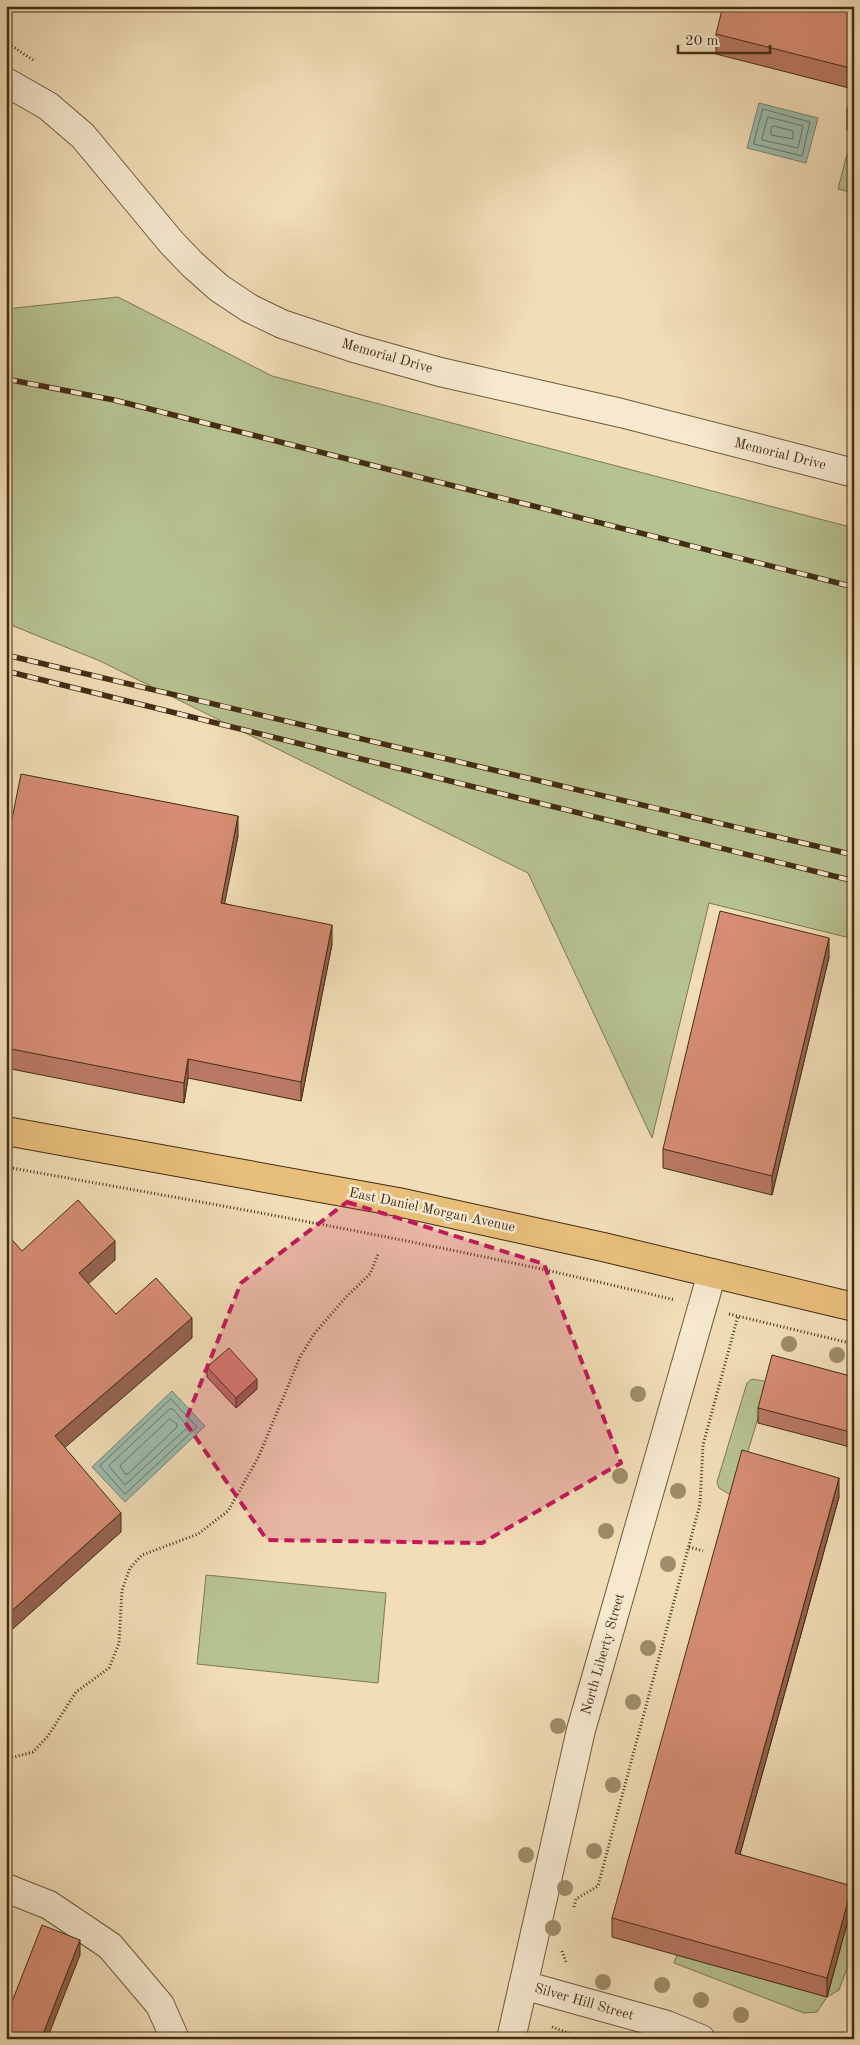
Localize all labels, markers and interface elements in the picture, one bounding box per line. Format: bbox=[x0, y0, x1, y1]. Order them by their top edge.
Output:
scale bar bbox=[678, 22, 770, 54]
text: 20 m bbox=[685, 34, 719, 49]
street label: Memorial Drive bbox=[340, 336, 434, 376]
street label: Memorial Drive bbox=[733, 436, 827, 472]
street label: East Daniel Morgan Avenue bbox=[348, 1186, 516, 1234]
street label: North Liberty Street bbox=[579, 1592, 627, 1716]
street label: Silver Hill Street bbox=[533, 1981, 635, 2023]

